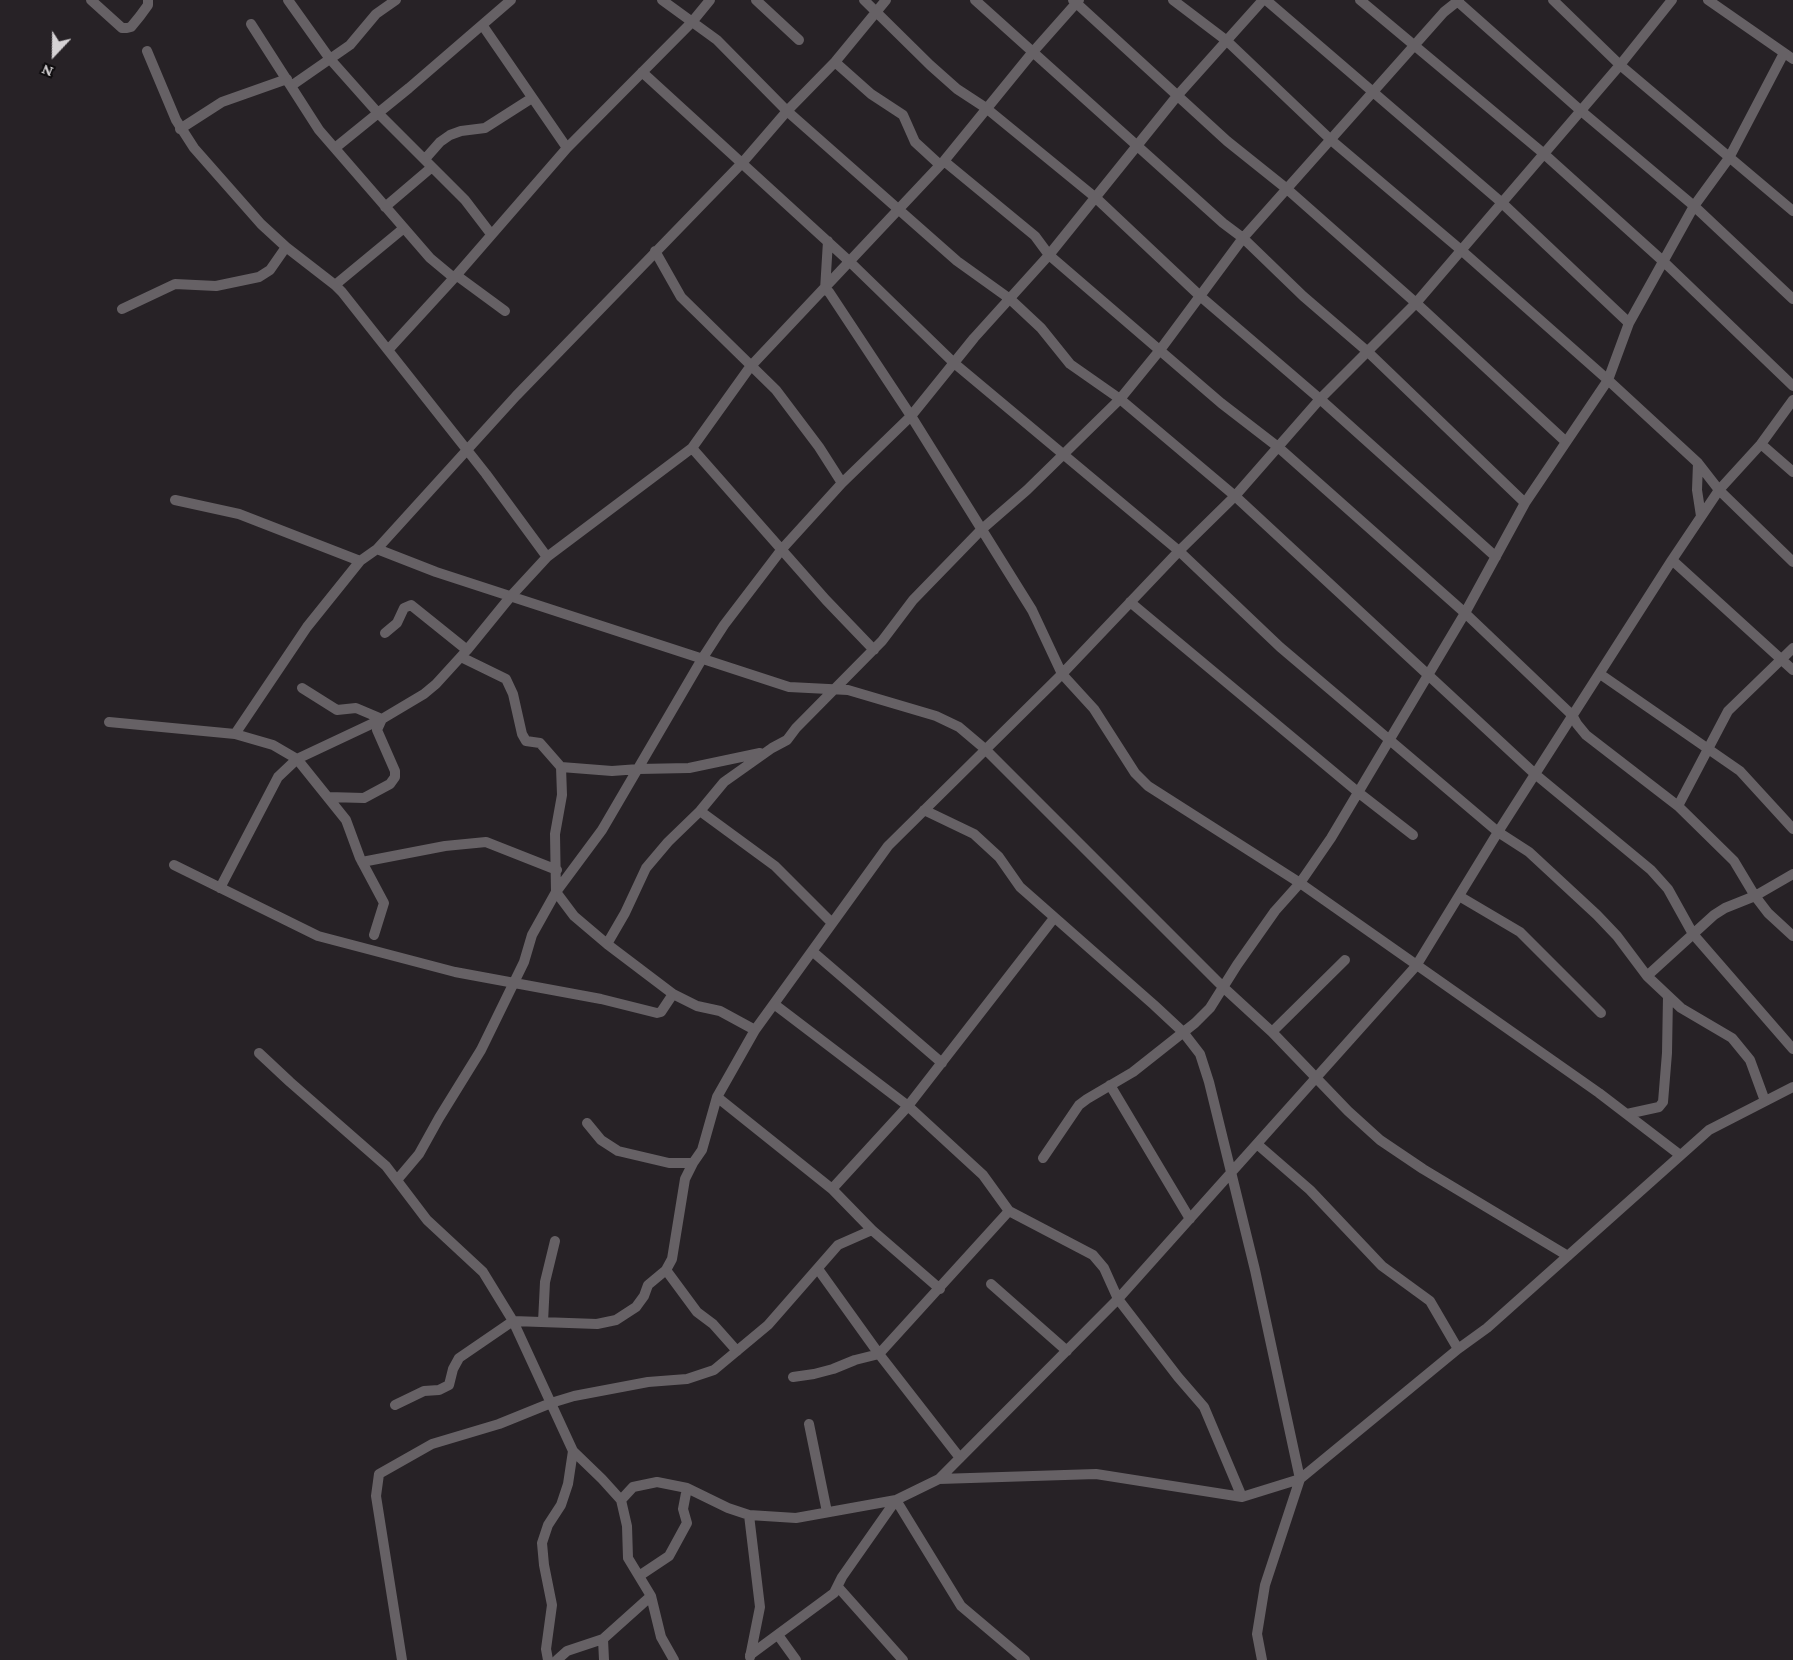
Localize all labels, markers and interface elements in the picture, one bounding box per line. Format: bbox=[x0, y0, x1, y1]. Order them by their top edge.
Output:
north arrow bbox=[24, 24, 84, 84]
text: N bbox=[39, 61, 55, 81]

